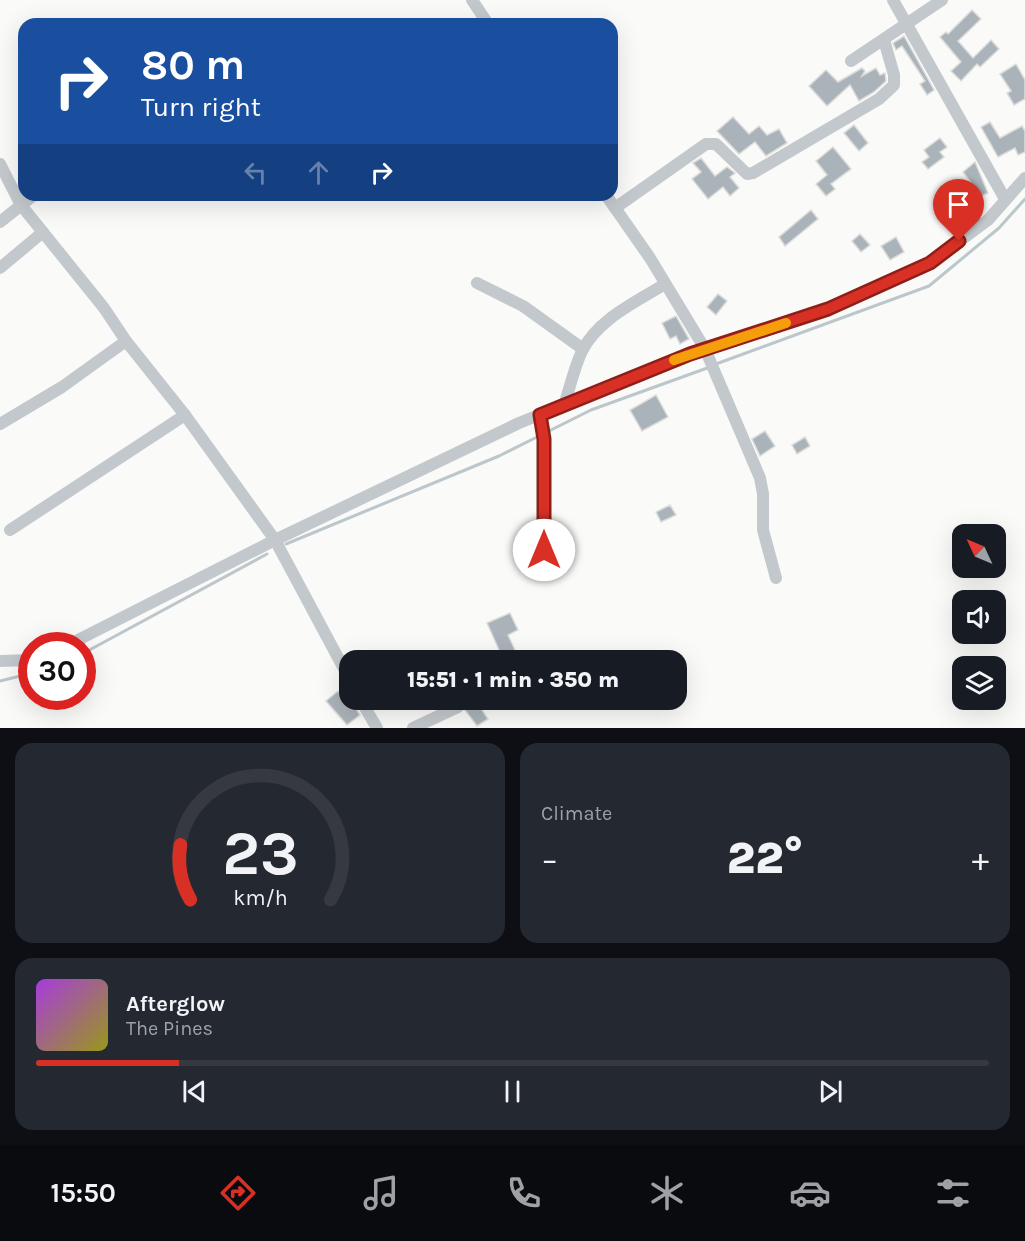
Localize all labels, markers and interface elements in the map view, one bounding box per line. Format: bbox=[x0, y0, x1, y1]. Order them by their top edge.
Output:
text: 80 m bbox=[141, 40, 245, 90]
icon: right bbox=[42, 42, 120, 120]
text: Turn right bbox=[141, 91, 261, 123]
icon: left bbox=[239, 156, 272, 189]
icon: ahead bbox=[302, 156, 335, 189]
icon: right bbox=[365, 156, 398, 189]
pin bbox=[933, 179, 984, 241]
icon: arrive bbox=[942, 188, 975, 221]
position arrow bbox=[512, 518, 576, 582]
north arrow bbox=[952, 524, 1006, 578]
map controls bbox=[952, 524, 1006, 710]
button: sound bbox=[952, 590, 1006, 644]
speed limit sign: 30 bbox=[18, 632, 96, 710]
button: layers bbox=[952, 656, 1006, 710]
text: 15:51 · 1 min · 350 m bbox=[407, 667, 619, 693]
text: Climate bbox=[541, 802, 612, 825]
text: 23 bbox=[222, 817, 298, 890]
text: 22° bbox=[727, 832, 803, 884]
text: − bbox=[541, 840, 558, 878]
text: + bbox=[972, 840, 989, 878]
text: km/h bbox=[233, 885, 287, 910]
text: Afterglow bbox=[126, 991, 225, 1017]
text: The Pines bbox=[126, 1017, 213, 1040]
icon: previous bbox=[178, 1075, 211, 1108]
icon: pause bbox=[496, 1075, 529, 1108]
icon: next bbox=[814, 1075, 847, 1108]
icon: directions bbox=[217, 1172, 259, 1214]
icon: music bbox=[360, 1172, 402, 1214]
icon: phone bbox=[503, 1172, 545, 1214]
icon: climate bbox=[646, 1172, 688, 1214]
icon: car bbox=[789, 1172, 831, 1214]
icon: filters bbox=[932, 1172, 974, 1214]
text: 15:50 bbox=[51, 1177, 116, 1209]

